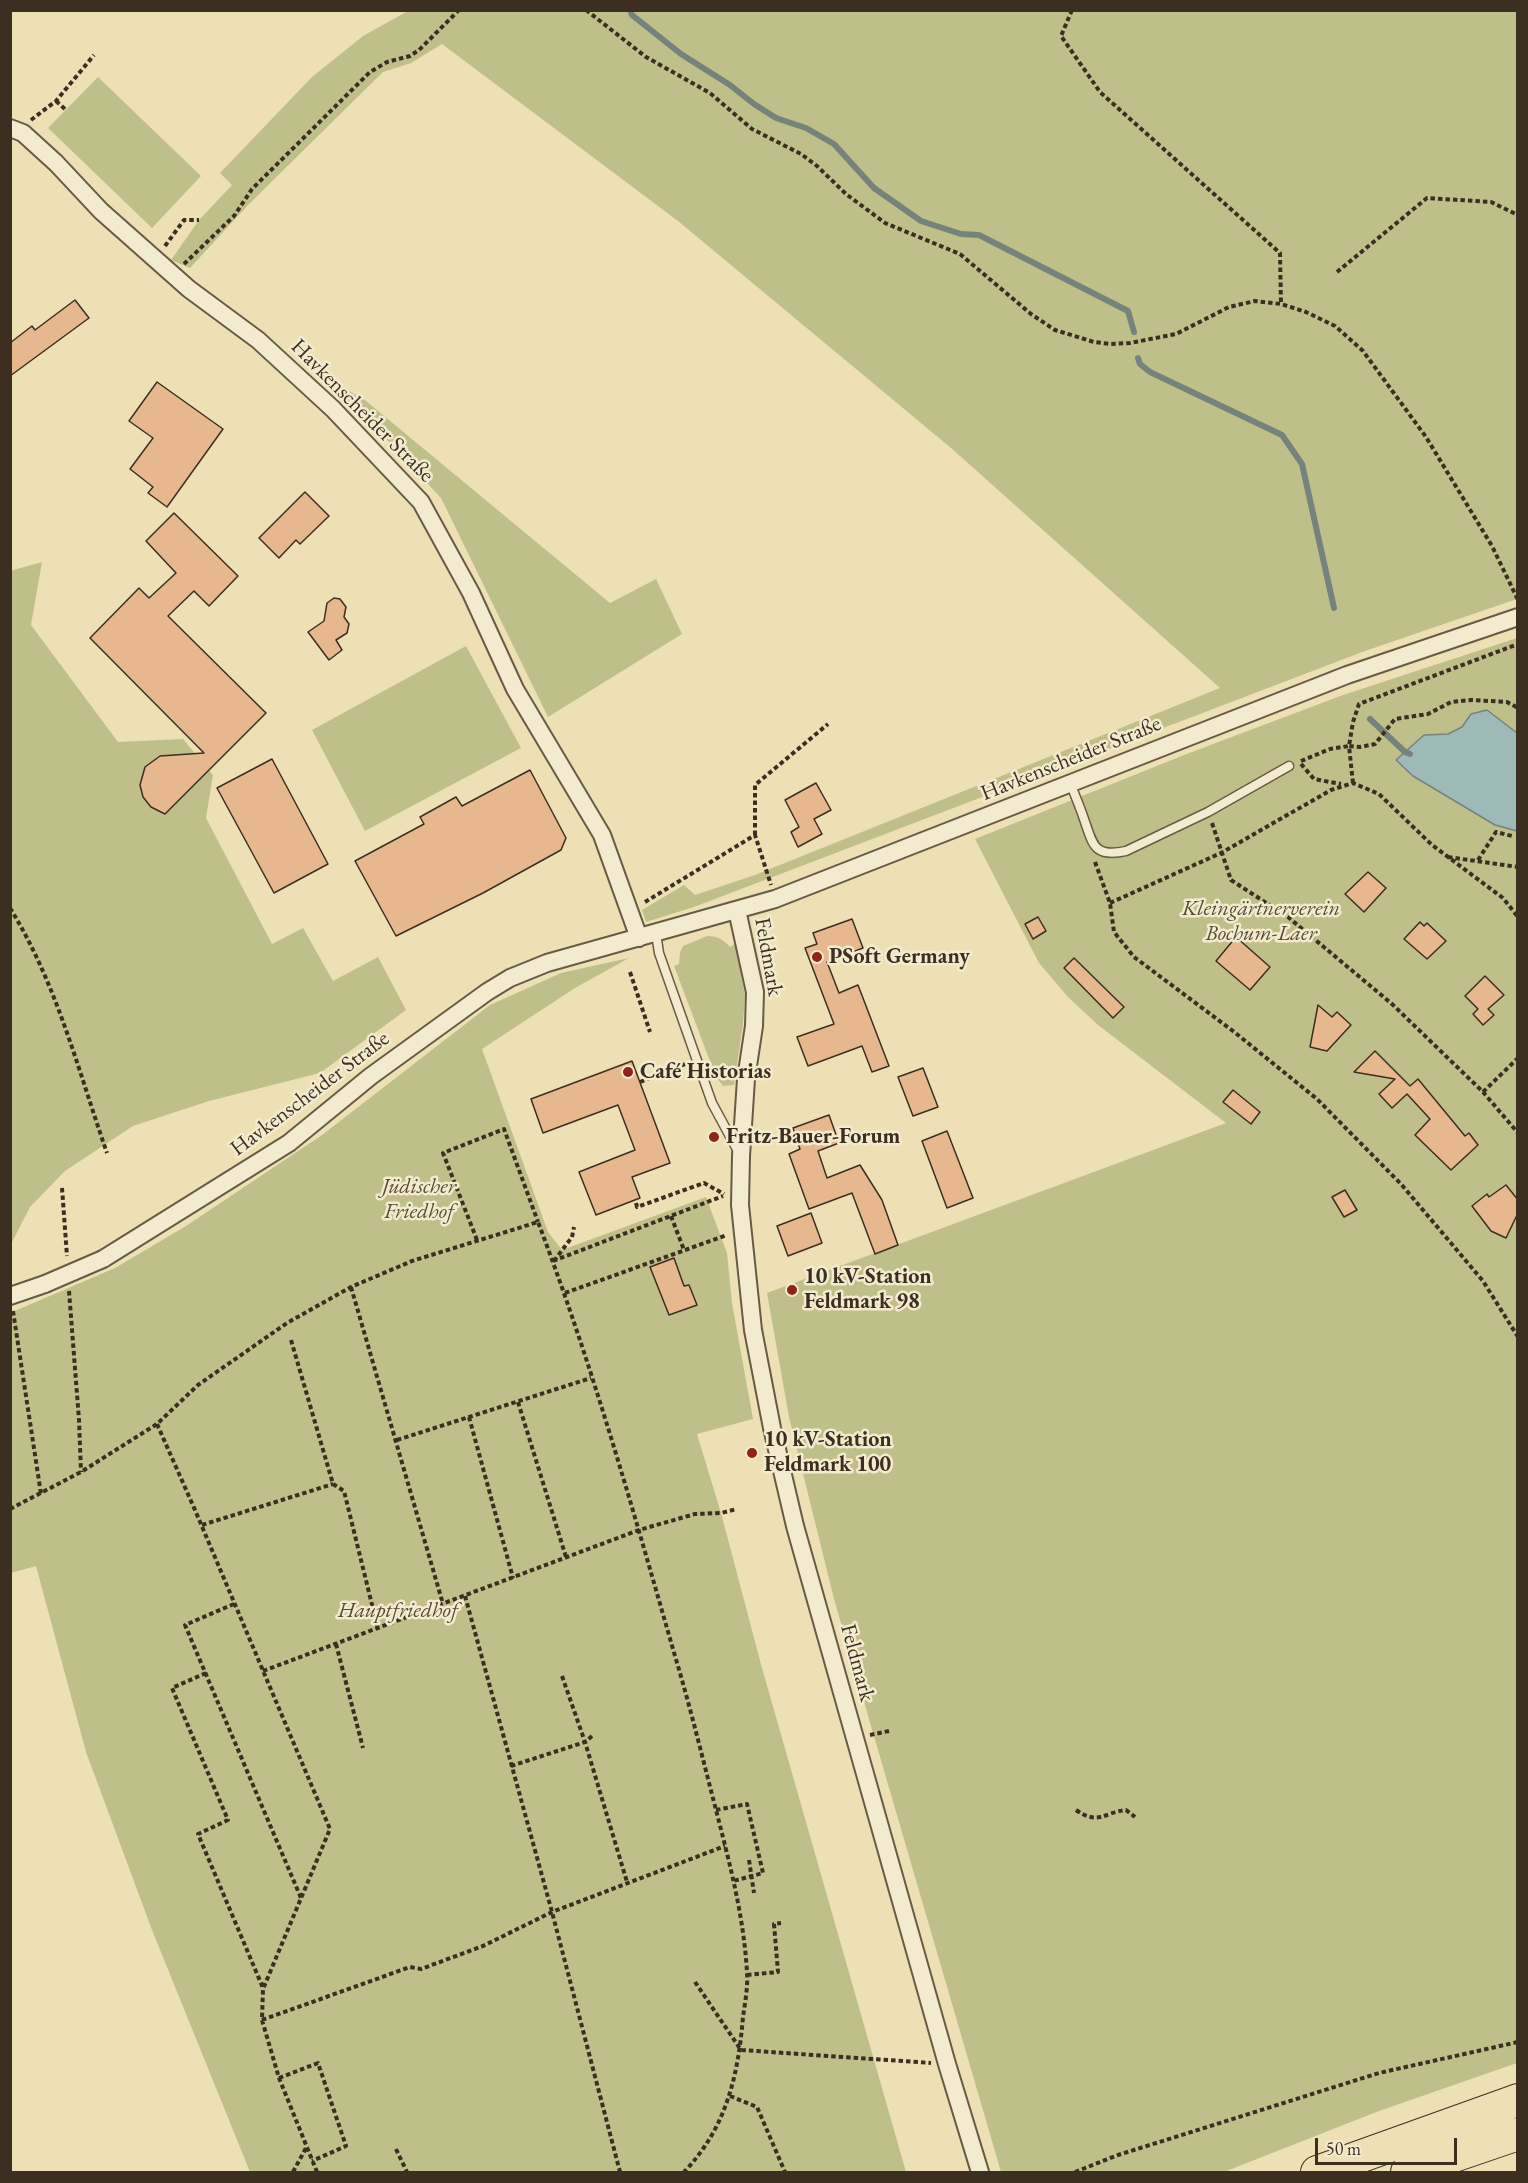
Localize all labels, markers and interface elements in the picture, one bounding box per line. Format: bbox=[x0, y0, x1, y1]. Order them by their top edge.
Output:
street label: Havkenscheider Straße bbox=[285, 334, 439, 488]
street label: Havkenscheider Straße bbox=[977, 711, 1165, 807]
park label: Kleingärtnerverein Bochum-Laer bbox=[1182, 896, 1340, 948]
street label: Feldmark bbox=[748, 916, 788, 998]
place label: PSoft Germany bbox=[829, 944, 970, 970]
marker: PSoft Germany bbox=[810, 950, 824, 964]
street label: Havkenscheider Straße bbox=[225, 1026, 395, 1162]
place label: Café Historias bbox=[640, 1059, 771, 1085]
marker: Café Historias bbox=[621, 1065, 635, 1079]
place label: Fritz-Bauer-Forum bbox=[726, 1124, 900, 1150]
marker: Fritz-Bauer-Forum bbox=[707, 1130, 721, 1144]
park label: Jüdischer Friedhof bbox=[382, 1174, 456, 1226]
place label: 10 kV-Station Feldmark 98 bbox=[804, 1264, 932, 1316]
marker: 10 kV-Station Feldmark 98 bbox=[785, 1283, 799, 1297]
place label: 10 kV-Station Feldmark 100 bbox=[764, 1427, 892, 1478]
marker: 10 kV-Station Feldmark 100 bbox=[745, 1446, 759, 1460]
park label: Hauptfriedhof bbox=[338, 1598, 458, 1624]
street label: Feldmark bbox=[834, 1621, 880, 1705]
scale bar bbox=[1318, 2126, 1460, 2164]
text: 50 m bbox=[1326, 2137, 1361, 2160]

